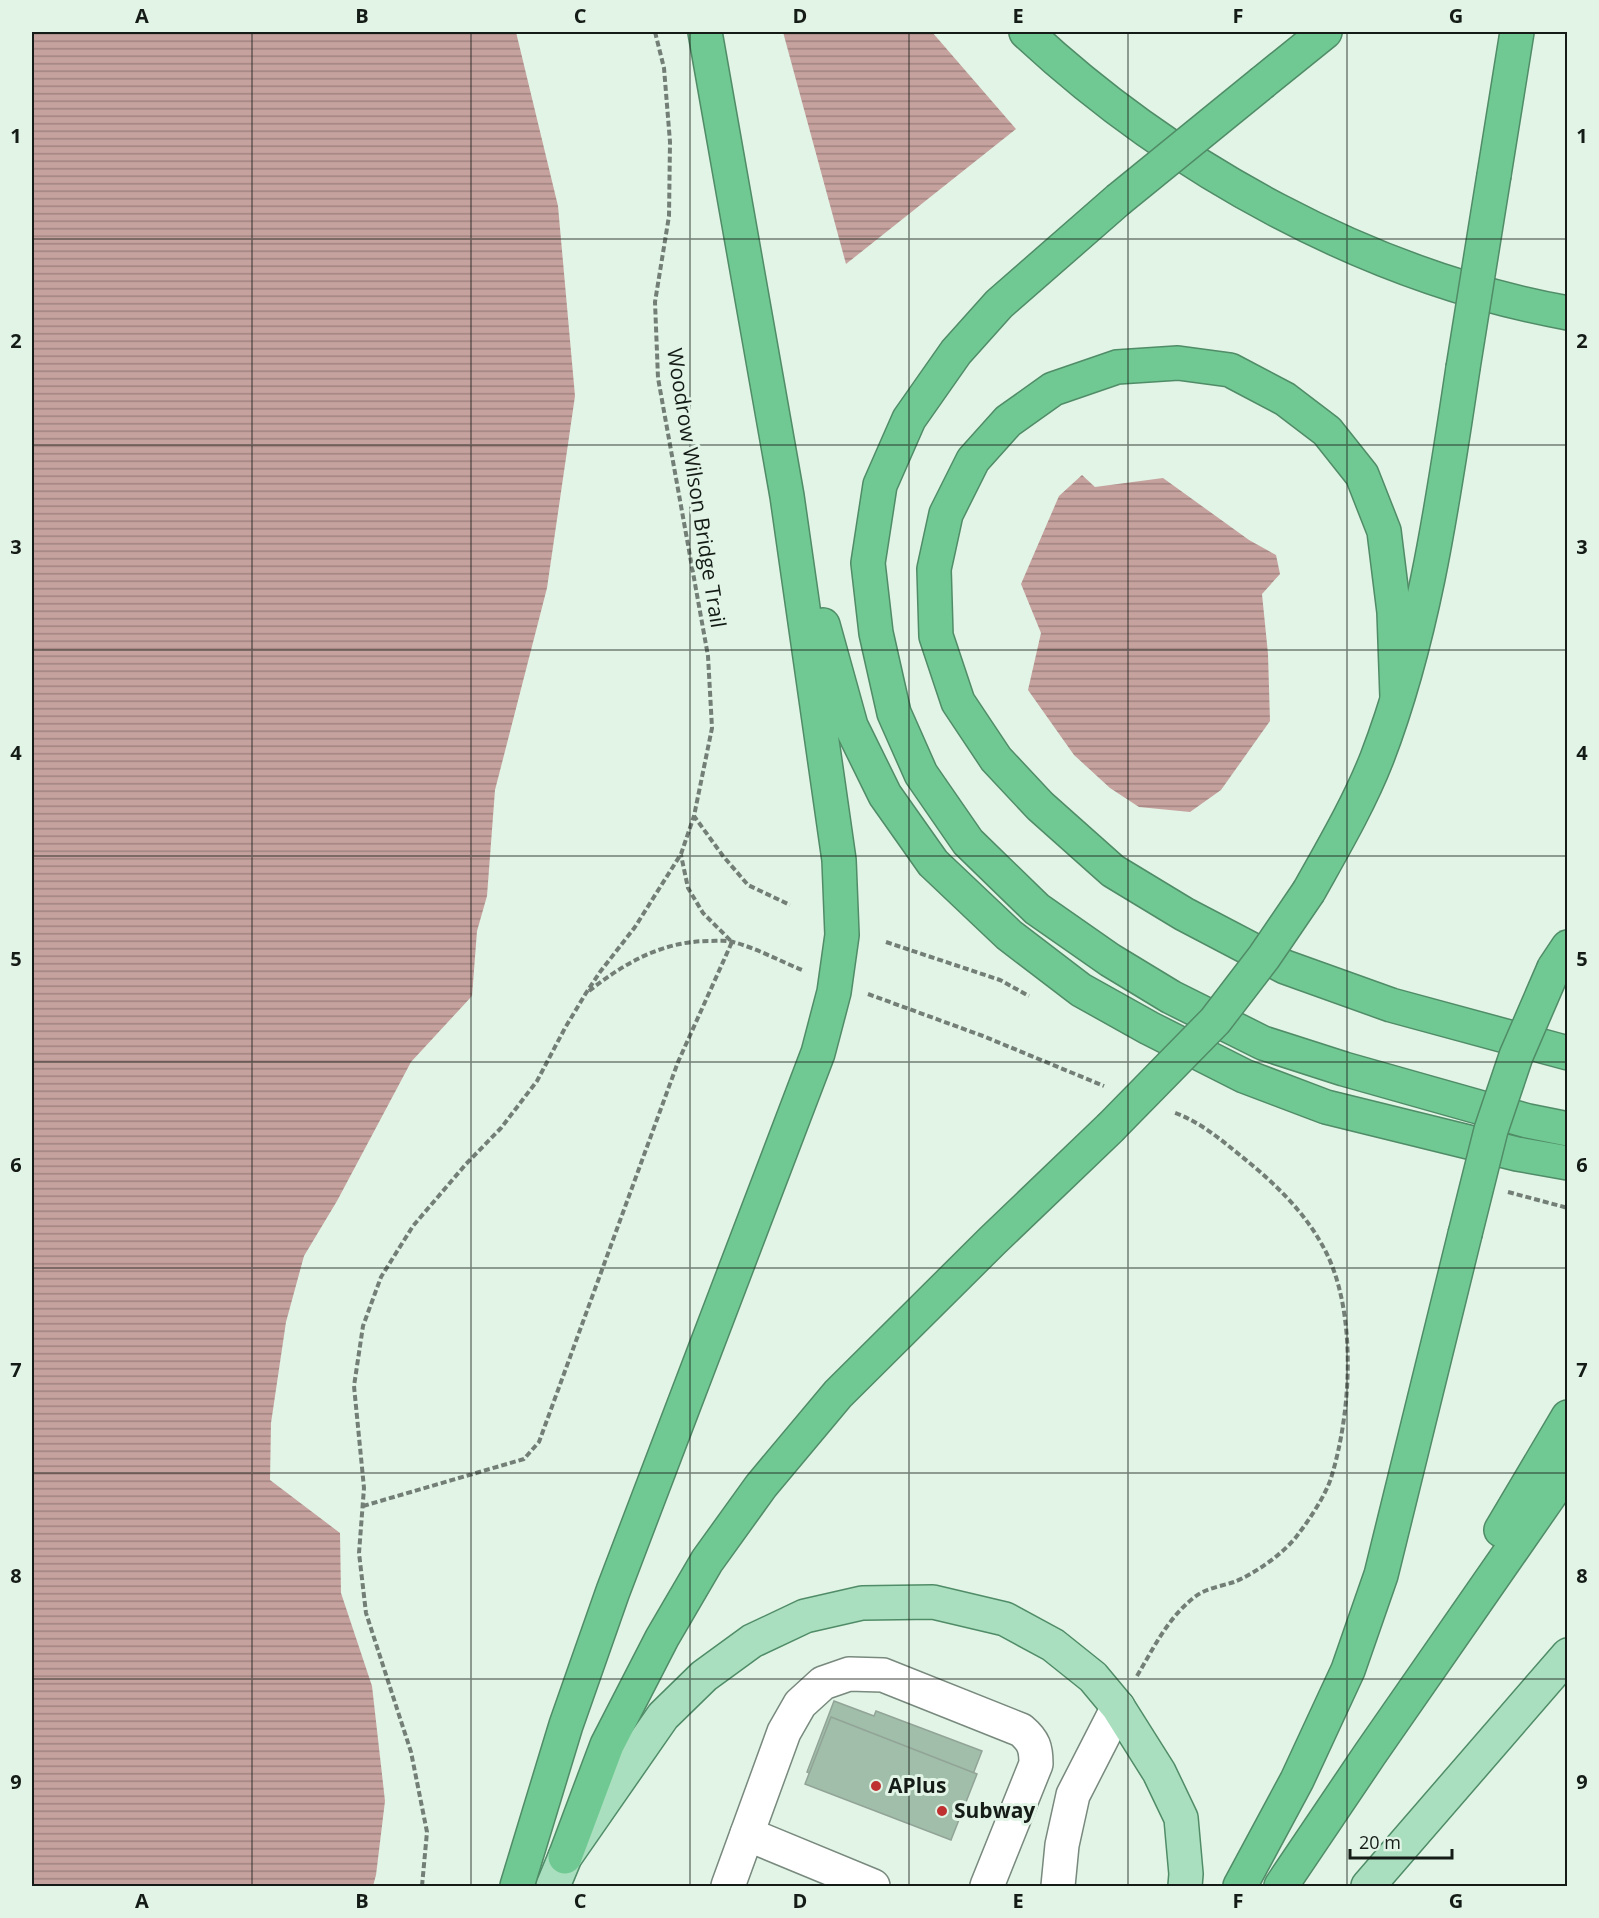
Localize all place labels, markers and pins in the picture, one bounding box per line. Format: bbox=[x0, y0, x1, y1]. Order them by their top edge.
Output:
place label: APlus bbox=[888, 1771, 946, 1799]
marker: APlus bbox=[869, 1779, 883, 1793]
place label: Subway bbox=[954, 1796, 1035, 1824]
marker: Subway bbox=[935, 1804, 949, 1818]

